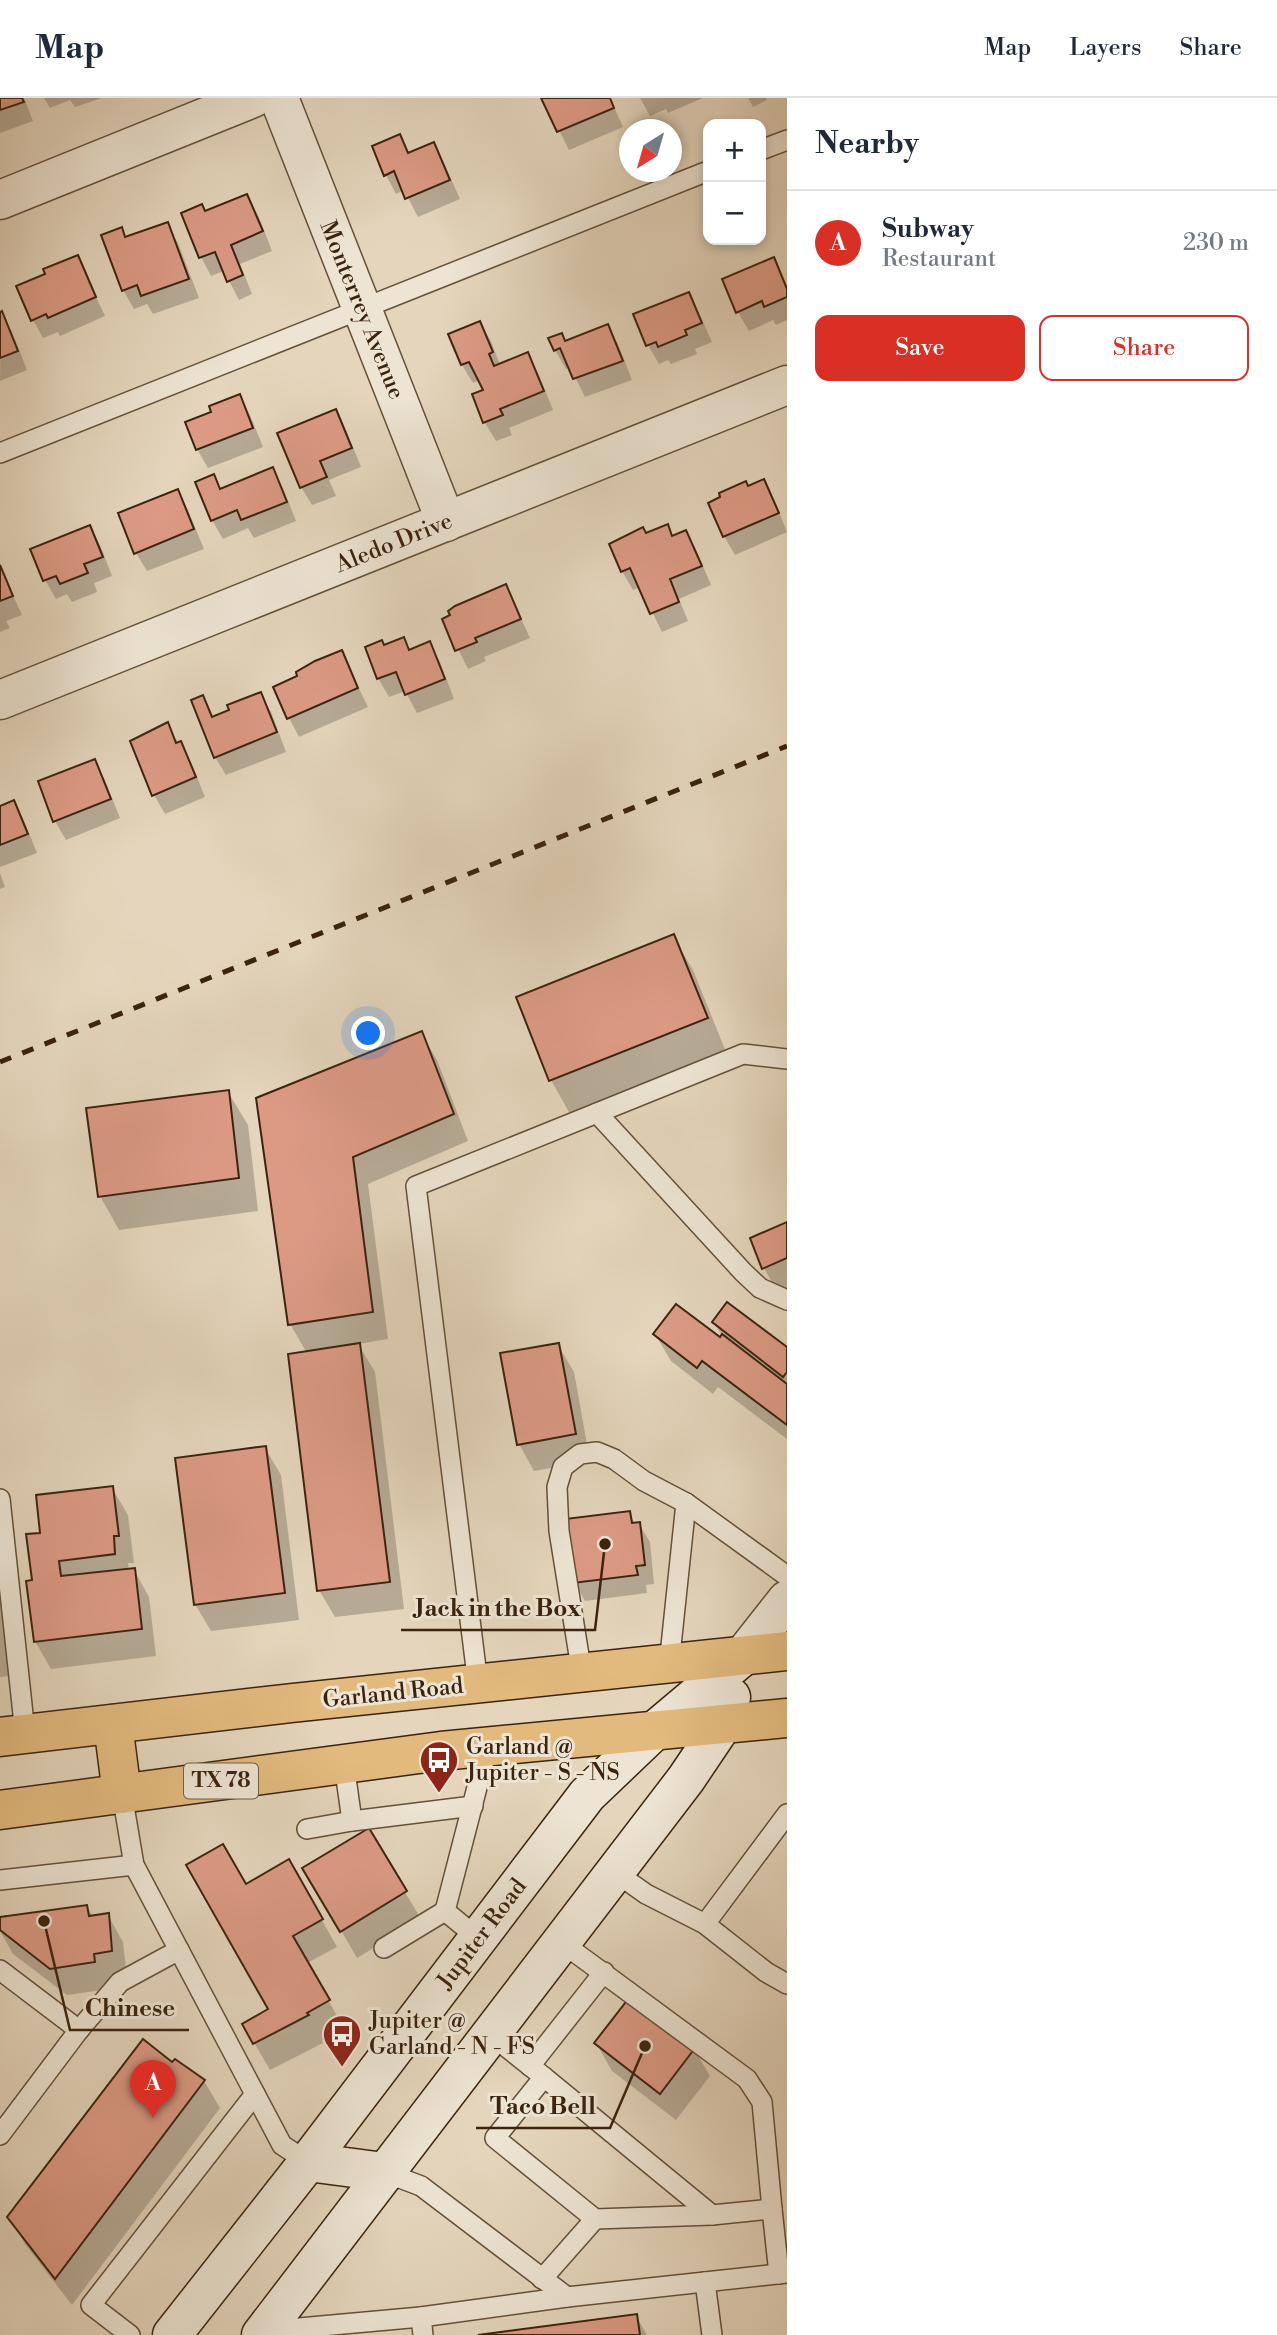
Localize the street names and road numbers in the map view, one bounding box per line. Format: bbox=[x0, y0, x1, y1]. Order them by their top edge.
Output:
street label: Monterrey Avenue bbox=[313, 217, 411, 403]
street label: Aledo Drive bbox=[331, 507, 456, 579]
street label: Garland Road bbox=[321, 1672, 465, 1714]
road number: TX 78 bbox=[184, 1764, 258, 1798]
street label: Jupiter Road bbox=[431, 1873, 533, 1996]

